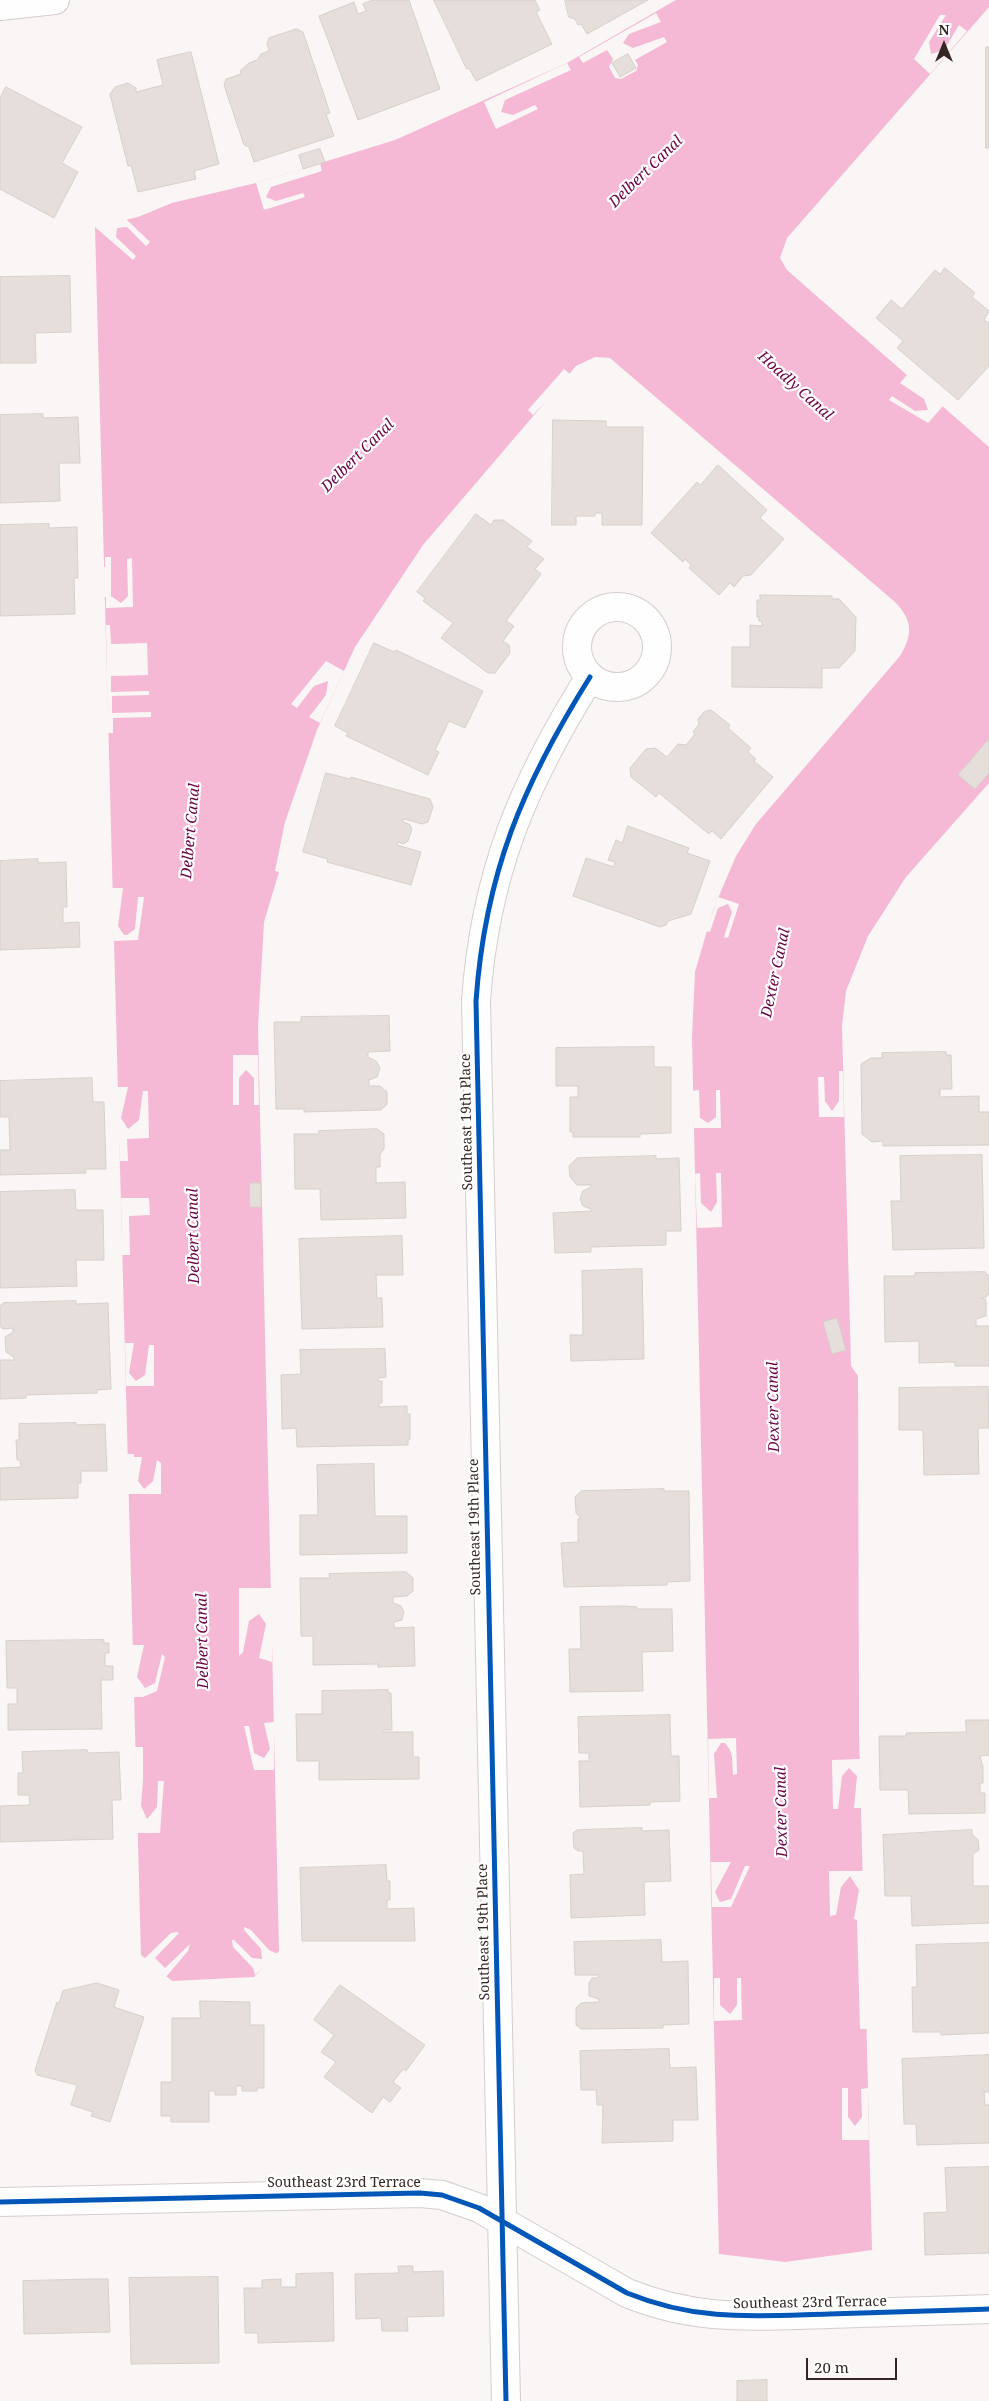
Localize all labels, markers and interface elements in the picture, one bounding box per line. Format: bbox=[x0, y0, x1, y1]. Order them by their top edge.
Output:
north arrow bbox=[919, 20, 969, 70]
text: N bbox=[938, 20, 950, 39]
water label: Delbert Canal bbox=[605, 132, 687, 212]
water label: Hoadly Canal bbox=[754, 348, 836, 424]
water label: Delbert Canal bbox=[318, 416, 398, 496]
water label: Delbert Canal bbox=[178, 783, 204, 879]
water label: Dexter Canal bbox=[758, 927, 794, 1019]
street label: Southeast 19th Place bbox=[457, 1053, 477, 1191]
water label: Delbert Canal bbox=[184, 1188, 204, 1284]
water label: Dexter Canal bbox=[764, 1362, 784, 1452]
street label: Southeast 19th Place bbox=[465, 1458, 485, 1596]
water label: Delbert Canal bbox=[193, 1593, 213, 1689]
water label: Dexter Canal bbox=[772, 1767, 792, 1857]
street label: Southeast 19th Place bbox=[474, 1863, 494, 2001]
street label: Southeast 23rd Terrace bbox=[267, 2175, 421, 2191]
street label: Southeast 23rd Terrace bbox=[733, 2293, 887, 2313]
scale bar bbox=[809, 2348, 900, 2380]
text: 20 m bbox=[814, 2357, 849, 2377]

